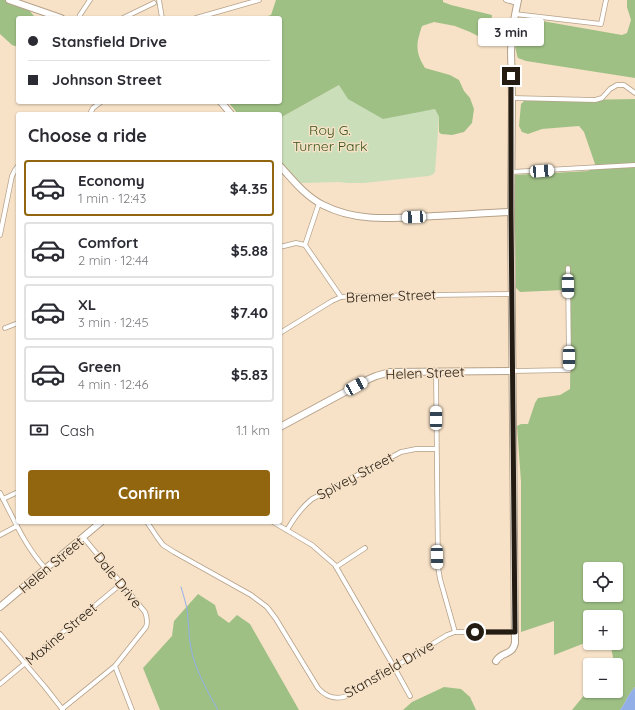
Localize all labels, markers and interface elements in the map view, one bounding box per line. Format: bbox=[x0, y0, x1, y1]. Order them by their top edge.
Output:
callout: 3 min bbox=[478, 18, 544, 46]
text: 3 min bbox=[494, 24, 528, 40]
text: Stansfield Drive bbox=[52, 32, 167, 51]
route end bbox=[502, 67, 520, 85]
text: Johnson Street bbox=[52, 70, 162, 89]
park label: Roy G. Turner Park bbox=[293, 121, 367, 155]
text: Choose a ride bbox=[28, 124, 147, 147]
car bbox=[530, 164, 554, 178]
icon: car bbox=[30, 170, 66, 206]
text: Economy bbox=[78, 171, 145, 190]
text: $4.35 bbox=[230, 179, 268, 198]
text: 1 min · 12:43 bbox=[78, 190, 146, 206]
car bbox=[402, 210, 426, 224]
icon: car bbox=[30, 232, 66, 268]
text: Comfort bbox=[78, 233, 139, 252]
text: $5.88 bbox=[231, 241, 268, 260]
text: 2 min · 12:44 bbox=[78, 252, 149, 268]
car bbox=[562, 274, 574, 298]
street label: Bremer Street bbox=[346, 285, 437, 307]
icon: car bbox=[30, 294, 66, 330]
text: XL bbox=[78, 295, 96, 314]
text: $7.40 bbox=[231, 303, 268, 322]
text: 3 min · 12:45 bbox=[78, 314, 149, 330]
car bbox=[563, 346, 575, 370]
icon: car bbox=[30, 356, 66, 392]
text: Green bbox=[78, 357, 121, 376]
street label: Helen Street bbox=[385, 363, 465, 383]
text: $5.83 bbox=[231, 365, 268, 384]
car bbox=[343, 375, 369, 397]
text: 4 min · 12:46 bbox=[78, 376, 148, 392]
car bbox=[430, 406, 442, 430]
icon: cash bbox=[28, 419, 50, 441]
text: Cash bbox=[60, 421, 94, 440]
text: 1.1 km bbox=[236, 422, 270, 438]
street label: Spivey Street bbox=[313, 448, 397, 504]
button: Confirm bbox=[28, 470, 270, 516]
street label: Helen Street bbox=[15, 533, 87, 597]
car bbox=[431, 545, 443, 569]
street label: Dale Drive bbox=[90, 548, 146, 612]
map controls bbox=[583, 562, 623, 698]
button: locate bbox=[583, 562, 623, 602]
street label: Maxine Street bbox=[22, 599, 101, 669]
button: + bbox=[583, 610, 623, 650]
route start bbox=[466, 623, 484, 641]
street label: Stansfield Drive bbox=[341, 636, 437, 702]
button: − bbox=[583, 658, 623, 698]

